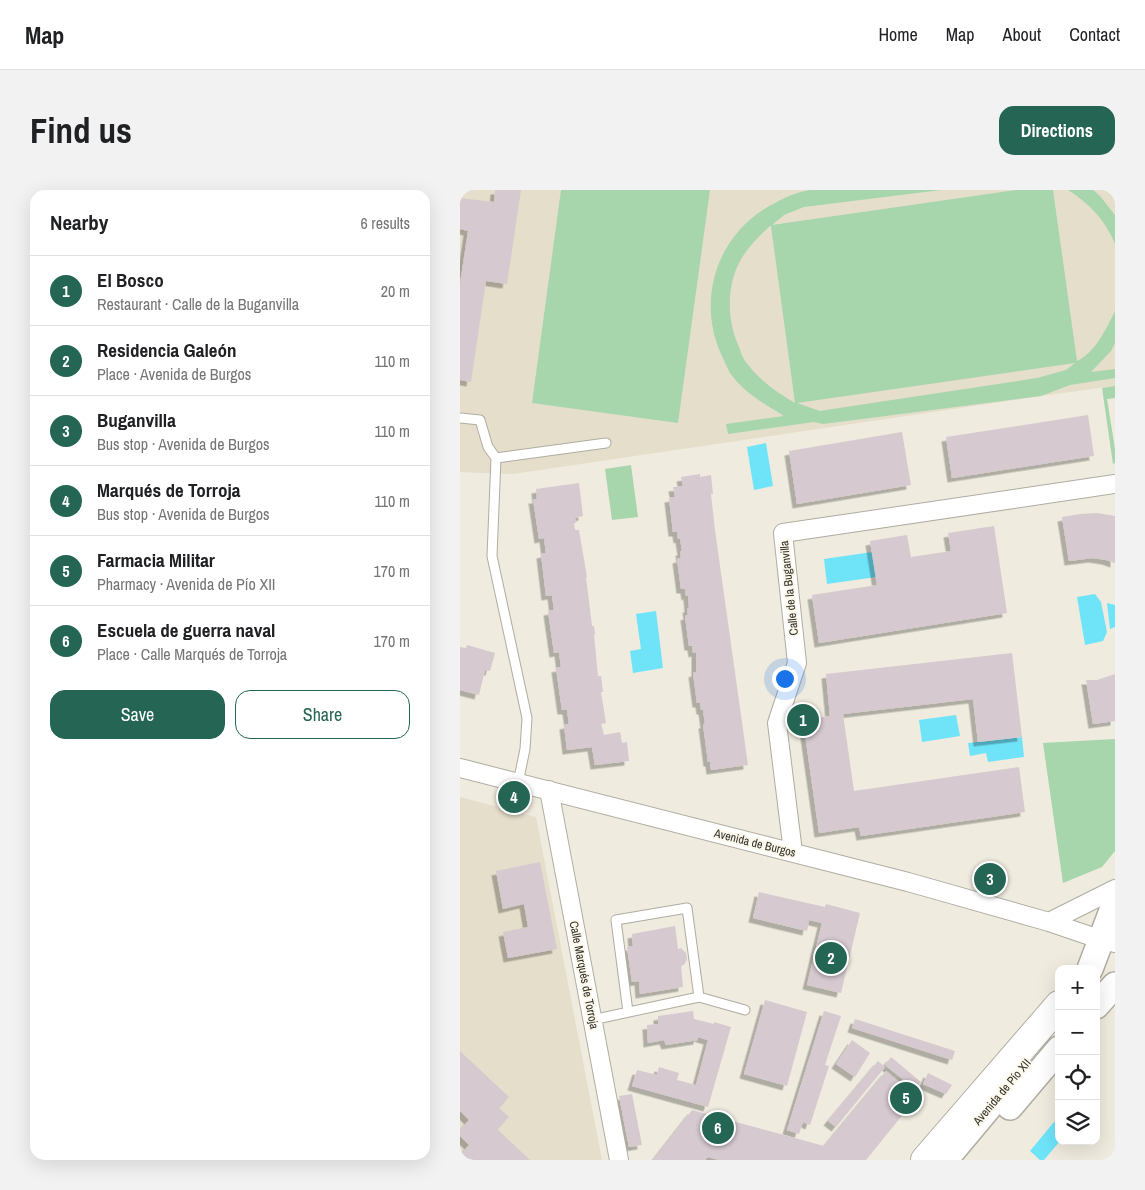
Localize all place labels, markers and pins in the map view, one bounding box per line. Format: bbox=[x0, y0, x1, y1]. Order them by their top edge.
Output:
pin: 1 bbox=[787, 701, 819, 739]
pin: 4 bbox=[498, 778, 530, 816]
pin: 3 bbox=[974, 860, 1006, 898]
pin: 2 bbox=[815, 939, 847, 977]
pin: 5 bbox=[890, 1079, 922, 1117]
pin: 6 bbox=[702, 1109, 734, 1147]

